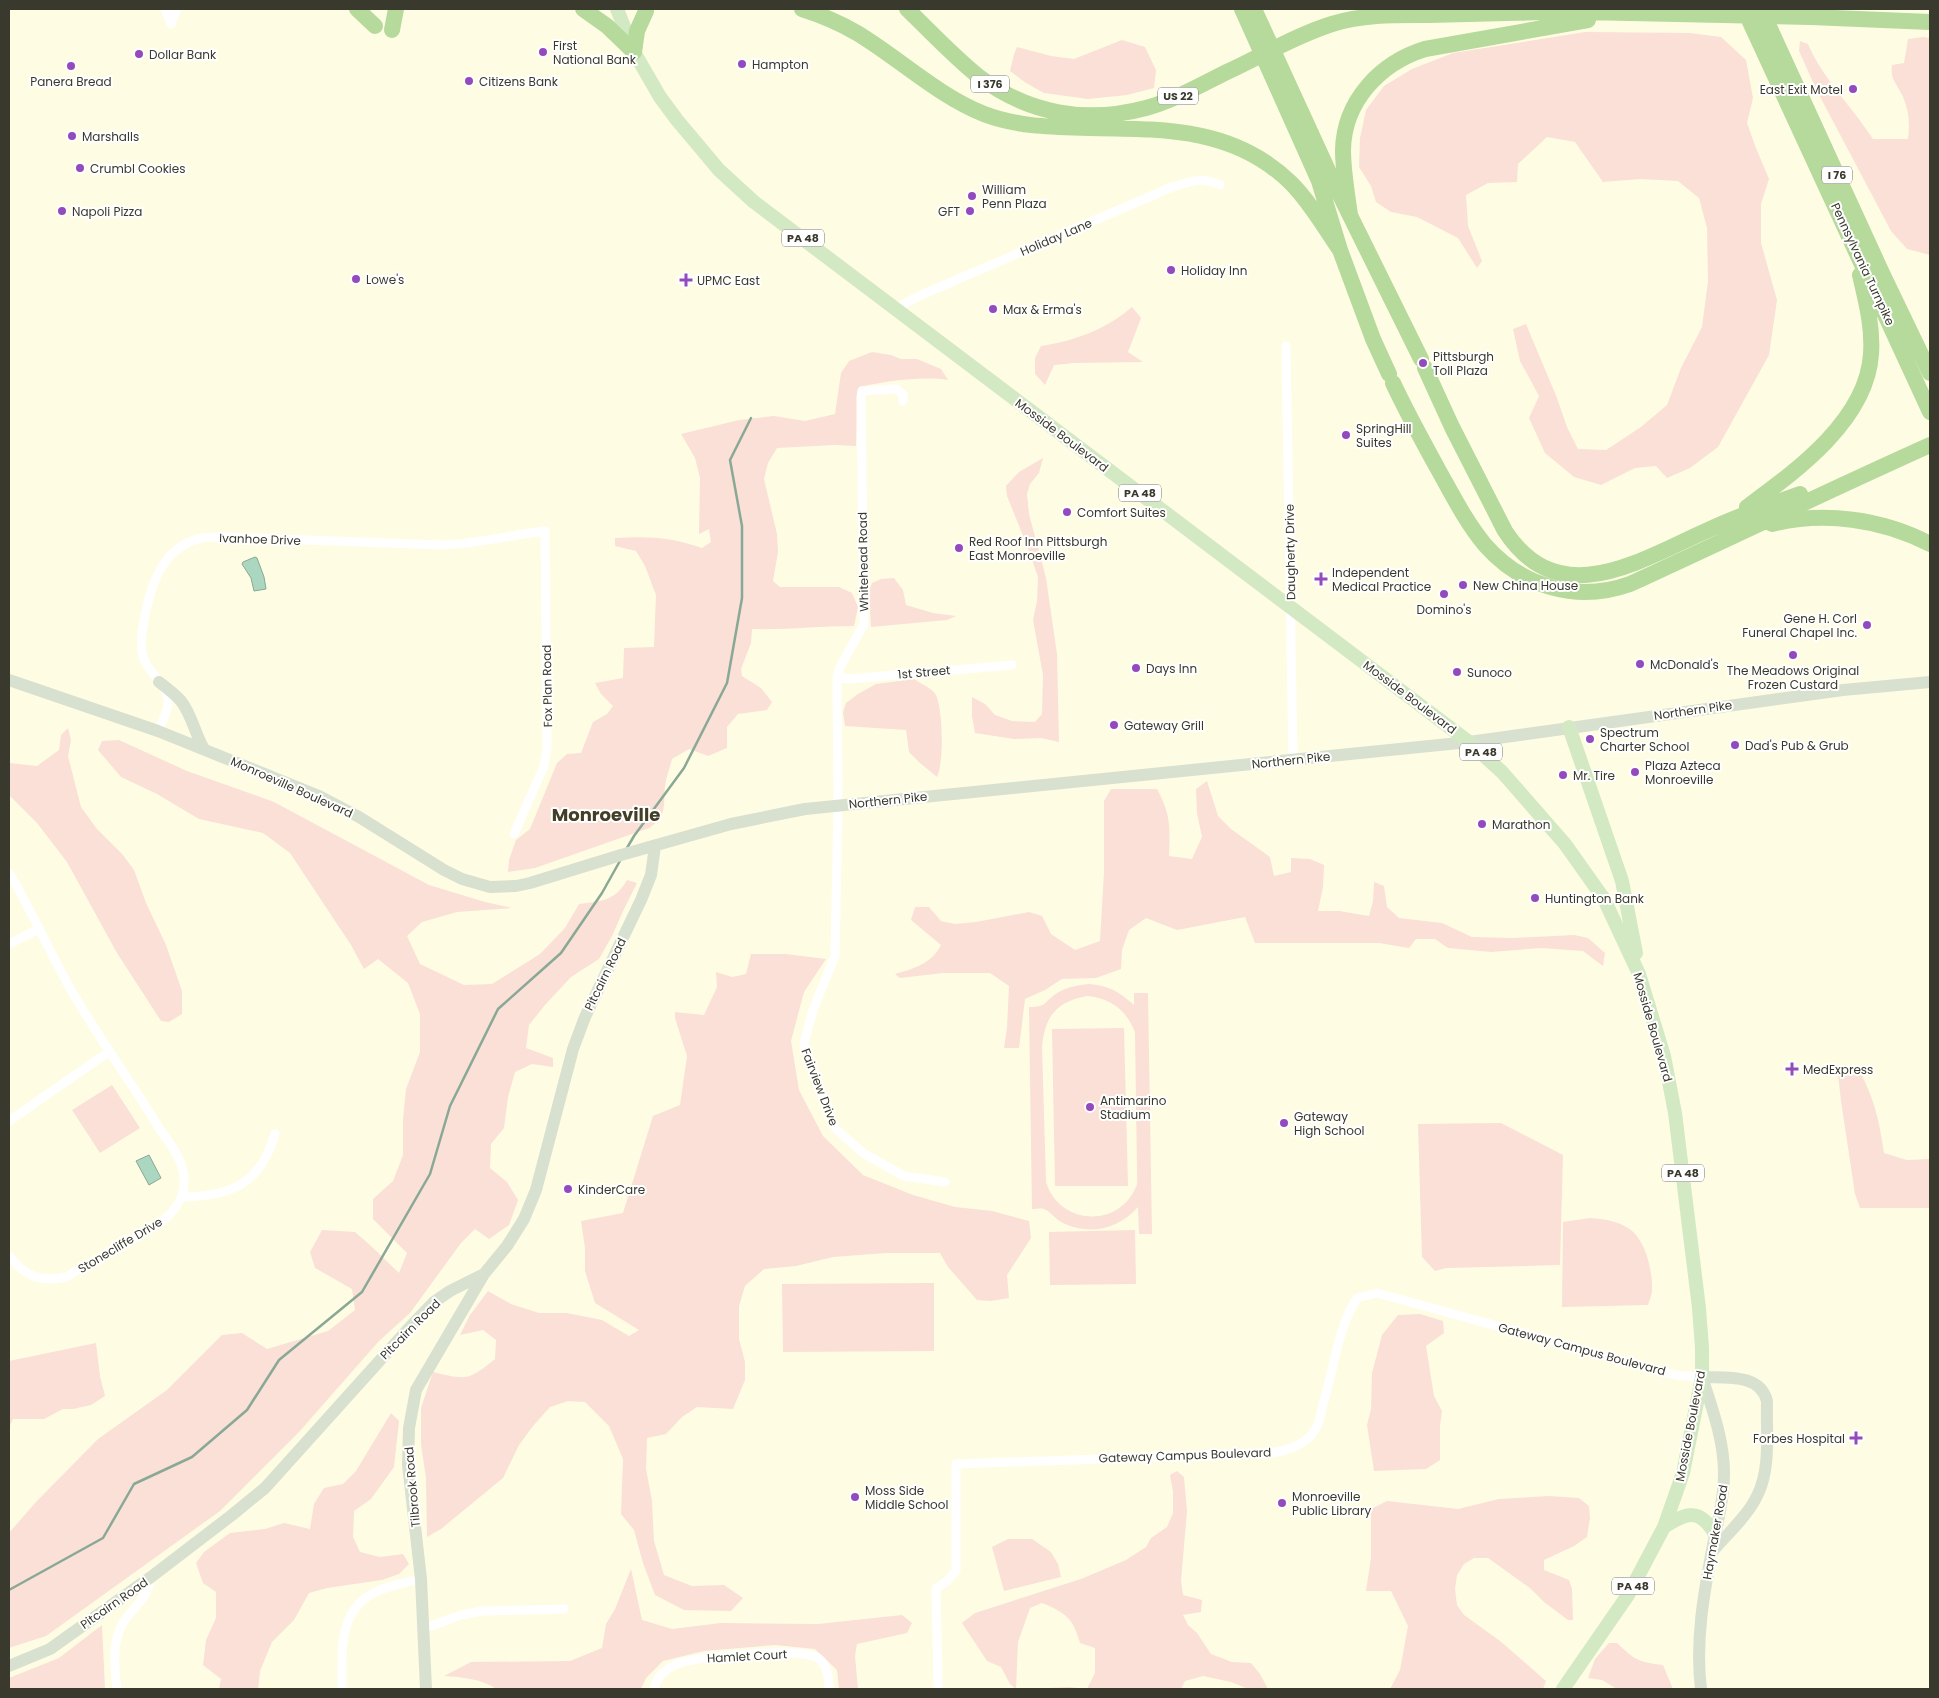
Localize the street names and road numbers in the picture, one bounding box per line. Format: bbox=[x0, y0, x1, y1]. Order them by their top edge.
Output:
road number: I 376 bbox=[971, 76, 1009, 92]
road number: US 22 bbox=[1158, 88, 1198, 104]
road number: I 76 bbox=[1822, 166, 1852, 184]
street label: Pennsylvania Turnpike bbox=[1827, 200, 1899, 328]
street label: Holiday Lane bbox=[1017, 214, 1095, 260]
road number: PA 48 bbox=[782, 230, 824, 247]
street label: Mosside Boulevard bbox=[1012, 394, 1112, 476]
road number: PA 48 bbox=[1119, 484, 1161, 502]
street label: Daugherty Drive bbox=[1281, 504, 1299, 600]
street label: Whitehead Road bbox=[854, 512, 872, 612]
street label: Ivanhoe Drive bbox=[219, 529, 301, 549]
street label: Fox Plan Road bbox=[538, 644, 556, 728]
street label: Mosside Boulevard bbox=[1360, 656, 1460, 738]
street label: 1st Street bbox=[897, 661, 951, 683]
street label: Northern Pike bbox=[1653, 696, 1733, 724]
road number: PA 48 bbox=[1460, 744, 1502, 760]
street label: Northern Pike bbox=[1251, 747, 1331, 773]
street label: Monroeville Boulevard bbox=[228, 752, 356, 822]
street label: Northern Pike bbox=[848, 787, 928, 813]
street label: Pitcairn Road bbox=[580, 935, 630, 1013]
street label: Mosside Boulevard bbox=[1629, 970, 1677, 1084]
street label: Fairview Drive bbox=[797, 1046, 843, 1128]
road number: PA 48 bbox=[1662, 1164, 1704, 1182]
street label: Stonecliffe Drive bbox=[74, 1213, 166, 1277]
street label: Pitcairn Road bbox=[376, 1295, 444, 1363]
street label: Gateway Campus Boulevard bbox=[1496, 1318, 1668, 1380]
street label: Mosside Boulevard bbox=[1671, 1369, 1709, 1483]
street label: Gateway Campus Boulevard bbox=[1098, 1443, 1272, 1467]
street label: Tilbrook Road bbox=[400, 1446, 424, 1528]
street label: Haymaker Road bbox=[1698, 1483, 1732, 1581]
street label: Pitcairn Road bbox=[77, 1573, 151, 1633]
road number: PA 48 bbox=[1612, 1578, 1654, 1594]
street label: Hamlet Court bbox=[707, 1645, 787, 1667]

